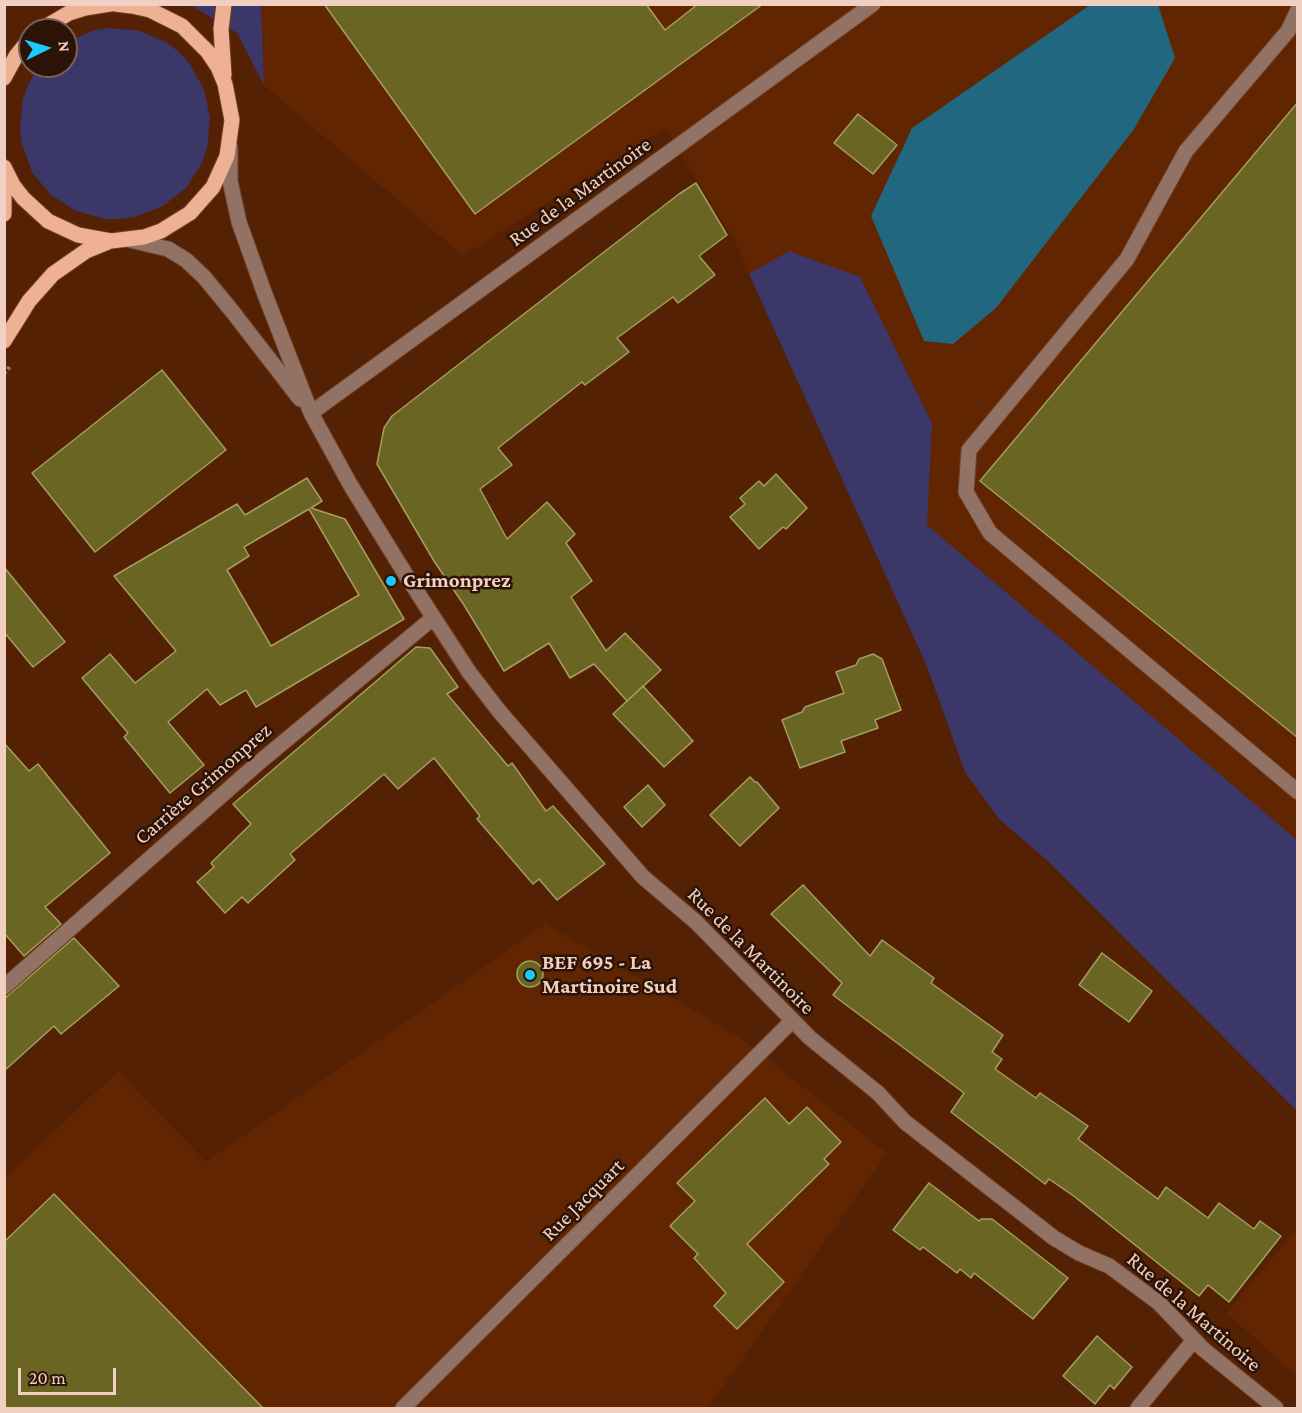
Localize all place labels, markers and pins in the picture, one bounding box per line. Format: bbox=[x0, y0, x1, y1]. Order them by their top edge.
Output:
place label: Grimonprez bbox=[403, 568, 511, 594]
marker: Grimonprez bbox=[384, 574, 398, 588]
place label: BEF 695 - La Martinoire Sud bbox=[542, 950, 677, 1000]
marker: BEF 695 - La Martinoire Sud bbox=[523, 968, 537, 982]

